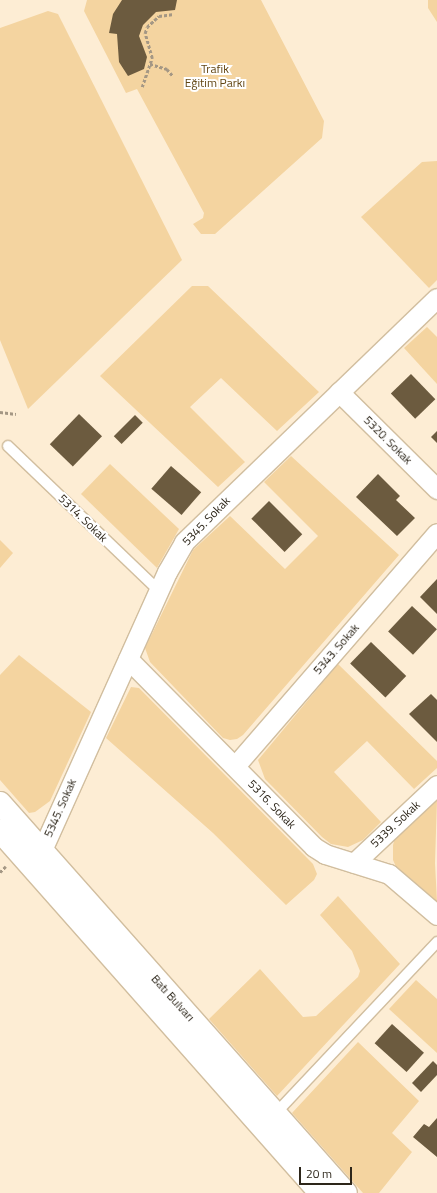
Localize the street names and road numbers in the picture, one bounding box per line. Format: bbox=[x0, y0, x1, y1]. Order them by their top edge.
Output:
street label: 5320. Sokak bbox=[361, 413, 415, 467]
street label: 5314. Sokak bbox=[56, 491, 110, 545]
street label: 5345. Sokak bbox=[179, 494, 233, 548]
street label: 5343. Sokak bbox=[310, 621, 362, 677]
street label: 5345. Sokak bbox=[41, 777, 79, 839]
street label: 5316. Sokak bbox=[245, 777, 299, 831]
street label: 5339. Sokak bbox=[367, 797, 423, 851]
street label: Batı Bulvarı bbox=[148, 972, 198, 1024]

